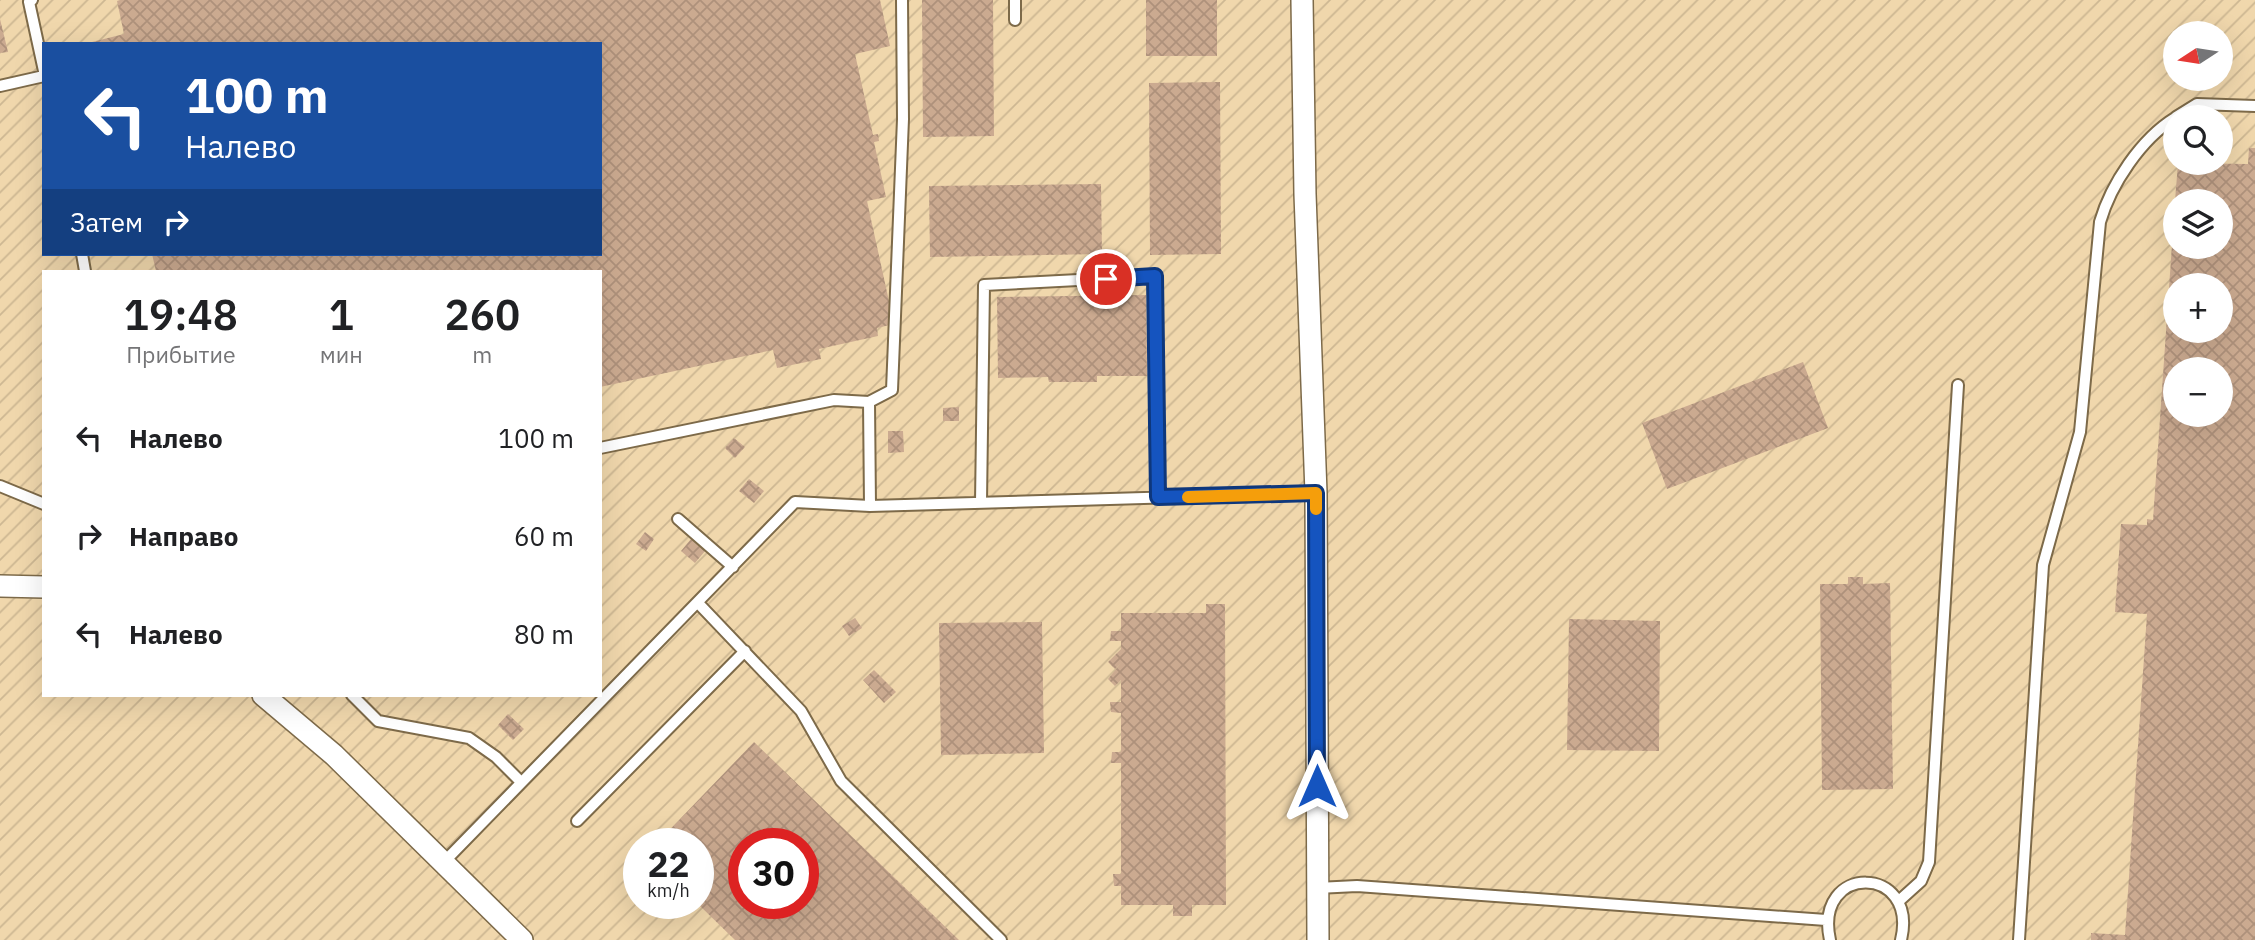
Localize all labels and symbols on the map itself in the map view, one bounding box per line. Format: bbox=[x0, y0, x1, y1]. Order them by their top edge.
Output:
north arrow bbox=[2163, 21, 2233, 91]
pin bbox=[1076, 249, 1136, 309]
position arrow bbox=[1280, 749, 1354, 823]
speed limit sign: 30 bbox=[728, 828, 819, 919]

